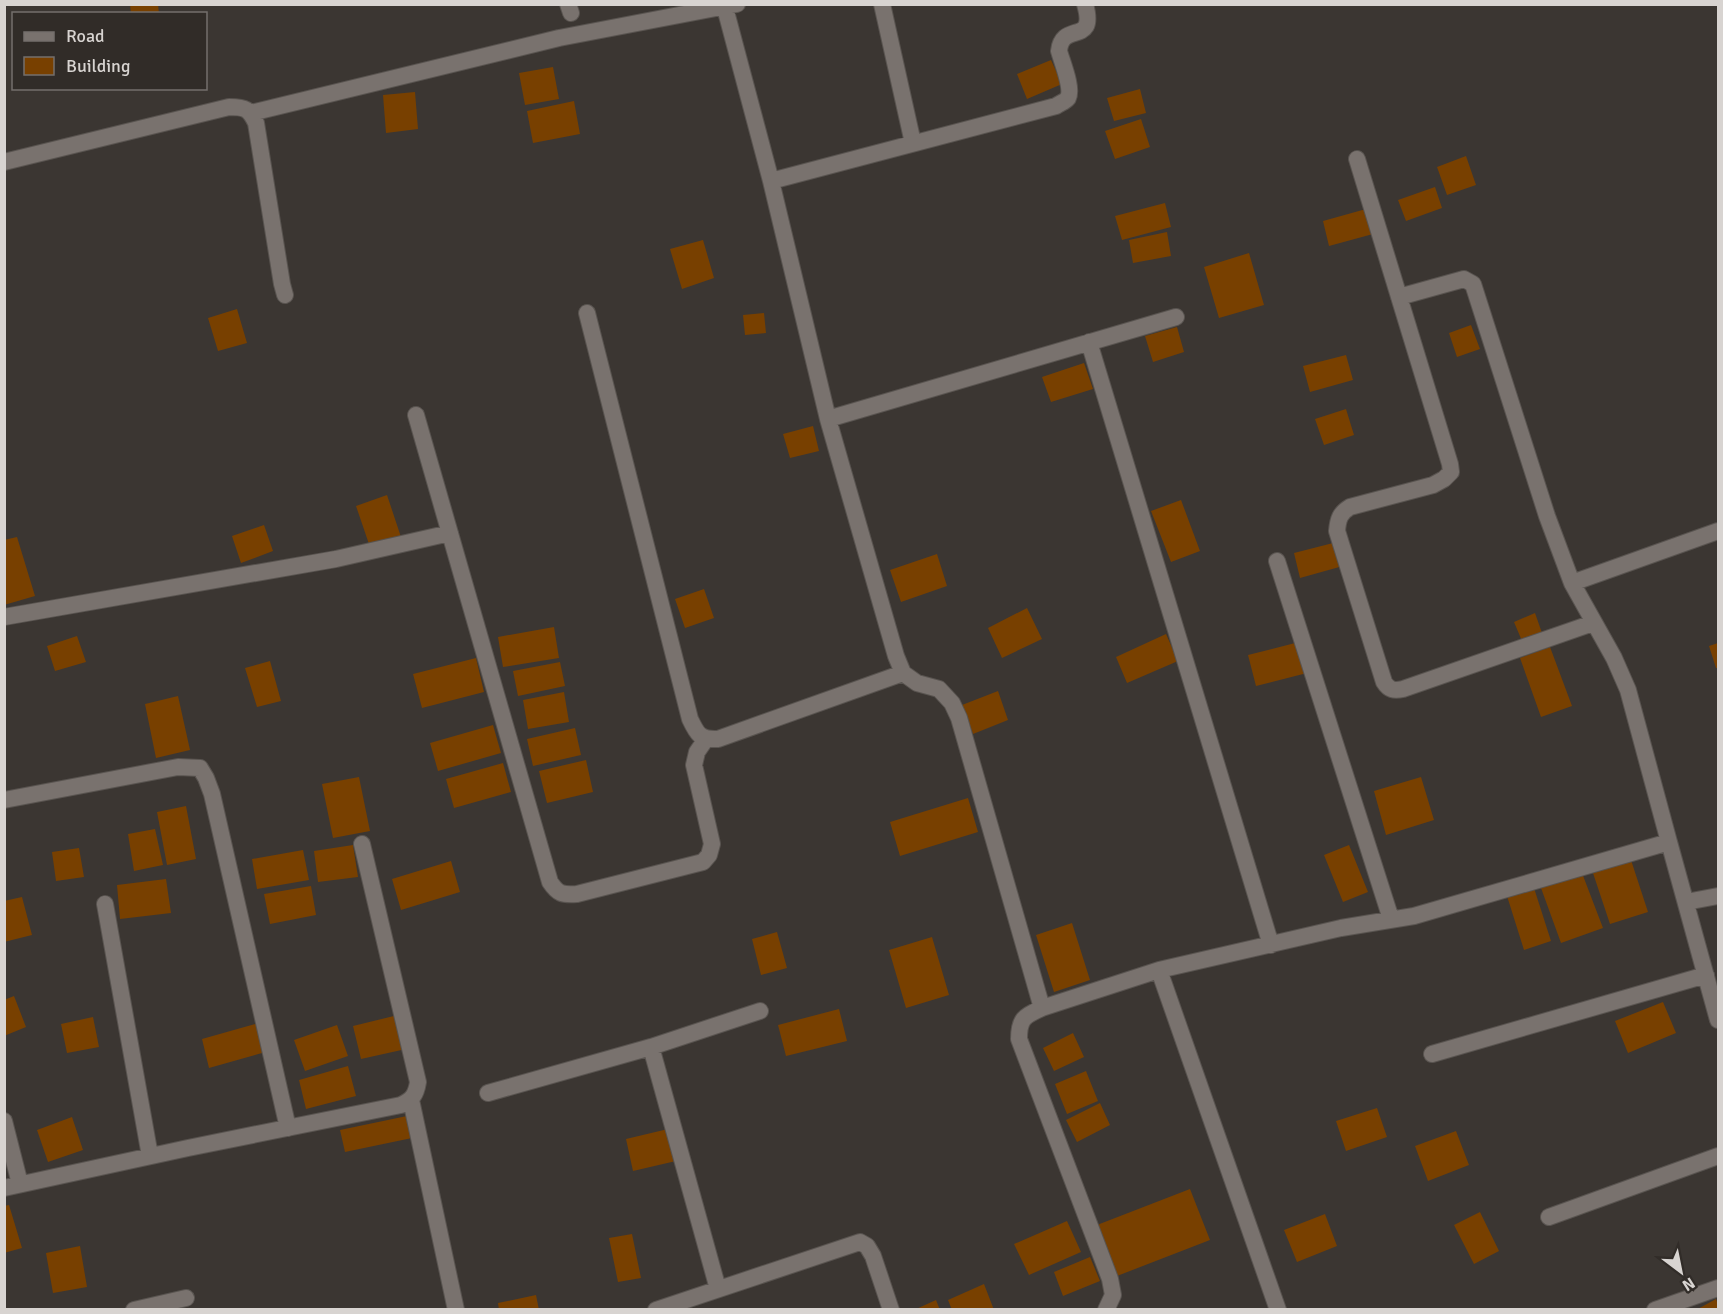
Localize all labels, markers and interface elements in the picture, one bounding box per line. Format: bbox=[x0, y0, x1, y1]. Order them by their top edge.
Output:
legend bbox=[12, 12, 207, 90]
text: Road bbox=[66, 25, 105, 47]
text: Building bbox=[66, 55, 130, 77]
north arrow bbox=[1651, 1242, 1711, 1302]
text: N bbox=[1678, 1272, 1698, 1295]

